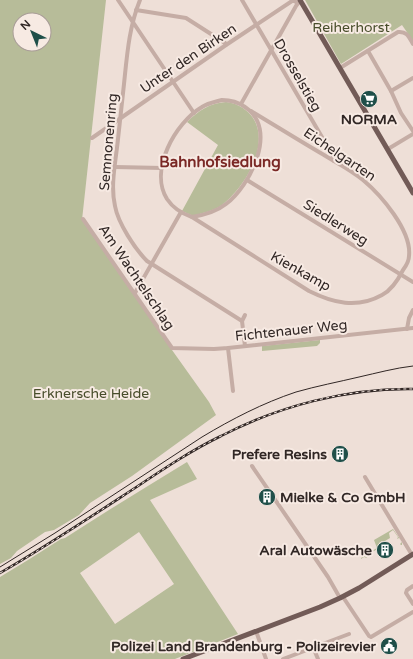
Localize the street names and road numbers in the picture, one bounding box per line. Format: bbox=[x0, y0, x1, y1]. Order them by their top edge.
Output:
street label: Unter den Birken bbox=[137, 20, 240, 97]
street label: Drosselstieg bbox=[270, 36, 325, 115]
street label: Semnonenring bbox=[96, 93, 121, 191]
street label: Eichelgarten bbox=[300, 124, 379, 185]
street label: Siedlerweg bbox=[300, 196, 371, 249]
street label: Am Wachtelschlag bbox=[95, 221, 178, 333]
street label: Kienkamp bbox=[268, 248, 334, 295]
street label: Fichtenauer Weg bbox=[234, 316, 348, 345]

